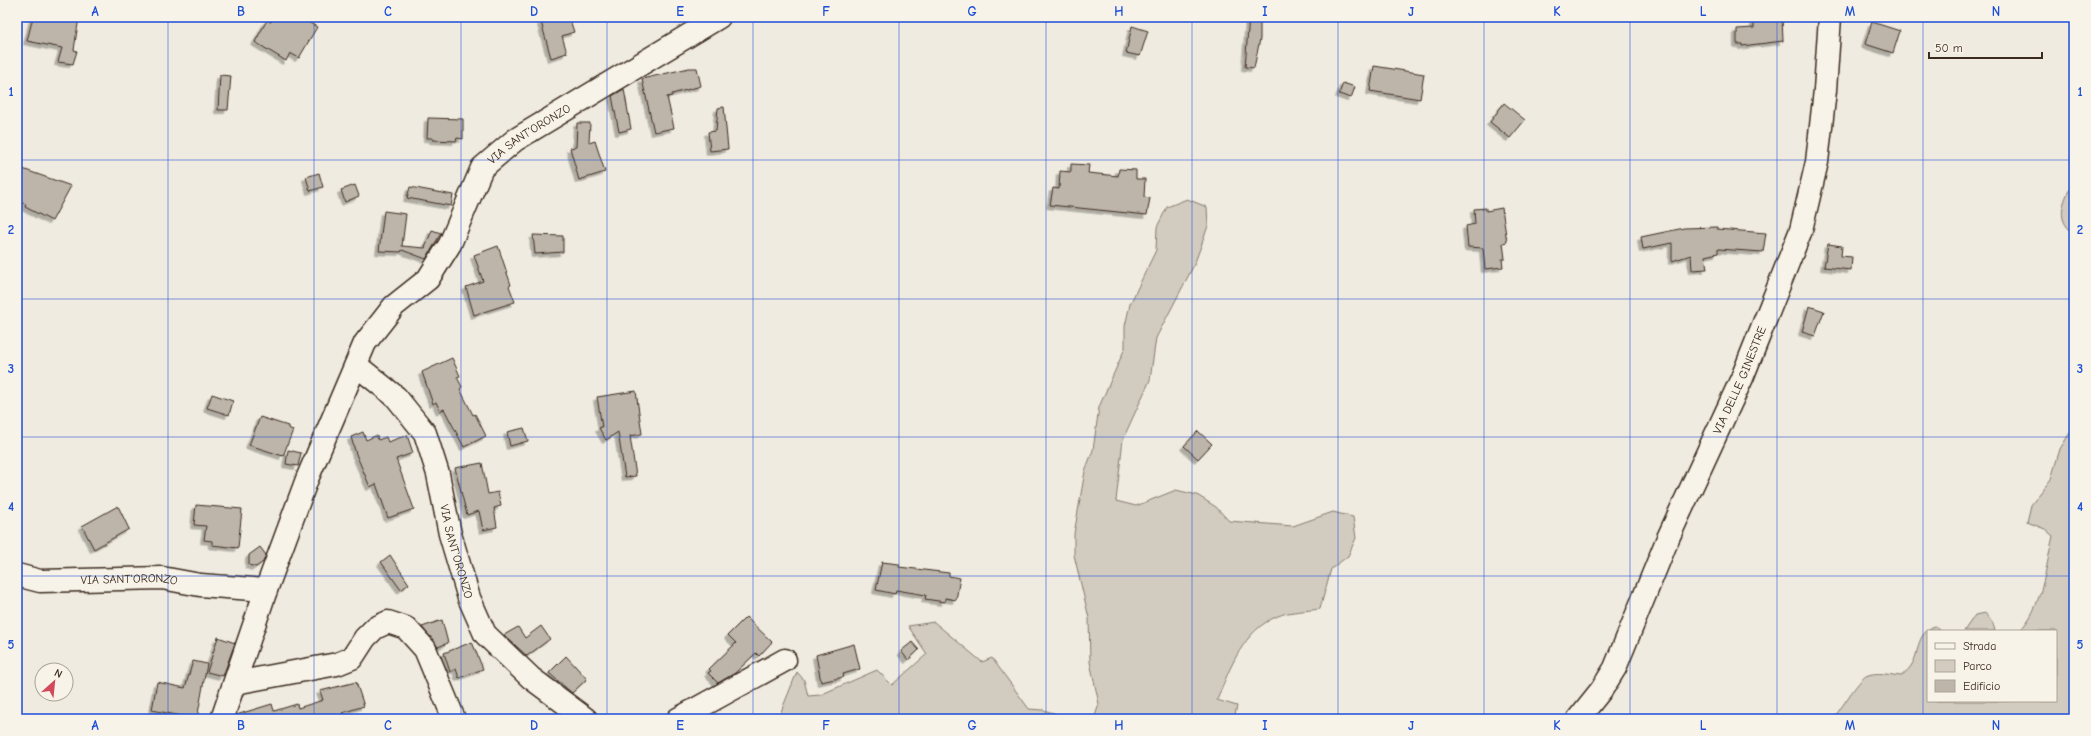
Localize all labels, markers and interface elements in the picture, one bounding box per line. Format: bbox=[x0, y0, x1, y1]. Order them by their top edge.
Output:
text: A bbox=[91, 4, 99, 19]
text: B bbox=[237, 4, 245, 19]
text: C bbox=[384, 4, 392, 19]
text: D bbox=[530, 4, 538, 19]
text: E bbox=[676, 4, 684, 19]
text: F bbox=[822, 4, 830, 19]
text: G bbox=[967, 4, 977, 19]
text: H bbox=[1114, 4, 1124, 19]
text: I bbox=[1262, 4, 1268, 19]
text: J bbox=[1408, 4, 1414, 19]
text: K bbox=[1553, 4, 1561, 19]
text: L bbox=[1700, 4, 1707, 19]
text: M bbox=[1845, 4, 1856, 19]
text: N bbox=[1992, 4, 2000, 19]
scale bar bbox=[1929, 34, 2042, 60]
text: 50 m bbox=[1935, 41, 1963, 55]
text: 1 bbox=[8, 84, 14, 99]
text: 1 bbox=[2077, 84, 2083, 99]
street label: VIA SANT'ORONZO bbox=[485, 101, 573, 167]
text: 2 bbox=[8, 222, 14, 237]
text: 2 bbox=[2077, 222, 2083, 237]
street label: VIA DELLE GINESTRE bbox=[1710, 324, 1769, 436]
text: 3 bbox=[8, 361, 14, 376]
text: 3 bbox=[2077, 361, 2083, 376]
text: 4 bbox=[8, 499, 14, 514]
text: 4 bbox=[2077, 499, 2083, 514]
street label: VIA SANT'ORONZO bbox=[437, 503, 476, 600]
street label: VIA SANT'ORONZO bbox=[80, 571, 179, 588]
legend bbox=[1927, 630, 2057, 702]
text: 5 bbox=[8, 637, 15, 652]
text: 5 bbox=[2077, 637, 2084, 652]
text: Strada bbox=[1963, 639, 1996, 653]
text: Parco bbox=[1963, 659, 1992, 673]
north arrow bbox=[34, 662, 74, 702]
text: N bbox=[52, 666, 64, 681]
text: Edificio bbox=[1963, 679, 2000, 693]
text: A bbox=[91, 718, 99, 733]
text: B bbox=[237, 718, 245, 733]
text: C bbox=[384, 718, 392, 733]
text: D bbox=[530, 718, 538, 733]
text: E bbox=[676, 718, 684, 733]
text: F bbox=[822, 718, 830, 733]
text: G bbox=[967, 718, 977, 733]
text: H bbox=[1114, 718, 1124, 733]
text: I bbox=[1262, 718, 1268, 733]
text: J bbox=[1408, 718, 1414, 733]
text: K bbox=[1553, 718, 1561, 733]
text: L bbox=[1700, 718, 1707, 733]
text: M bbox=[1845, 718, 1856, 733]
text: N bbox=[1992, 718, 2000, 733]

